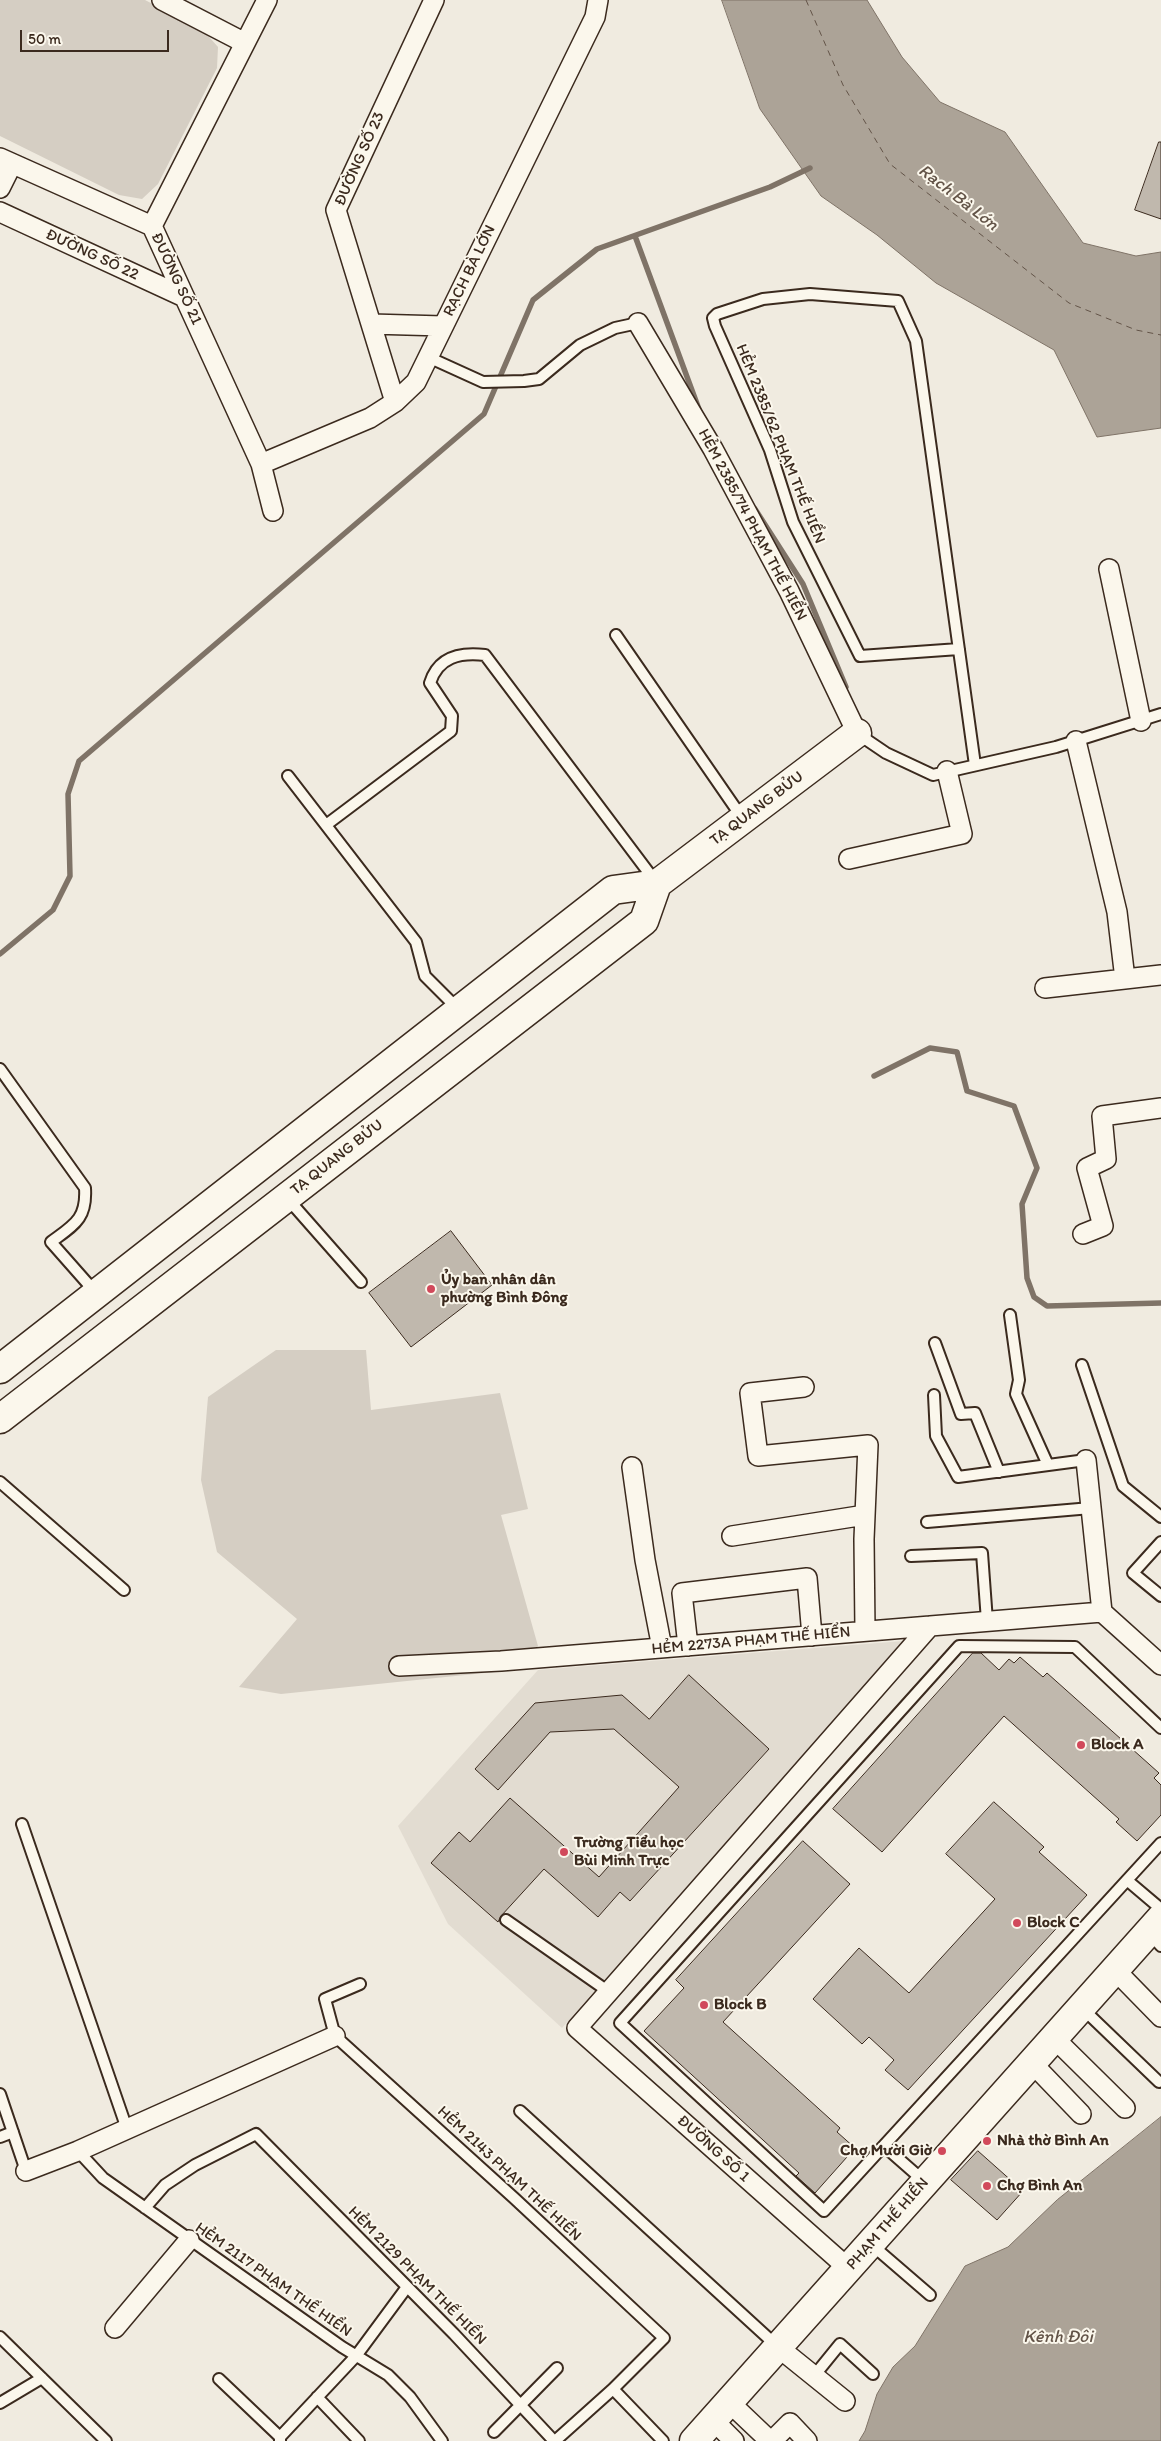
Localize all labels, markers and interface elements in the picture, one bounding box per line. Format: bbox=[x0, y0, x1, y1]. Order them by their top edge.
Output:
scale bar bbox=[22, 20, 171, 52]
text: 50 m bbox=[28, 30, 61, 48]
street label: ĐƯỜNG SỐ 23 bbox=[331, 109, 389, 209]
water label: Rạch Bà Lớn bbox=[914, 160, 1002, 236]
street label: RẠCH BÀ LỚN bbox=[440, 222, 500, 320]
street label: ĐƯỜNG SỐ 22 bbox=[42, 225, 142, 285]
street label: ĐƯỜNG SỐ 21 bbox=[146, 230, 206, 328]
street label: HẺM 2385/62 PHẠM THẾ HIỂN bbox=[731, 341, 829, 547]
street label: HẺM 2385/74 PHẠM THẾ HIỂN bbox=[693, 426, 811, 624]
street label: TẠ QUANG BỬU bbox=[706, 768, 808, 850]
street label: TẠ QUANG BỬU bbox=[287, 1116, 387, 1200]
place label: Ủy ban nhân dân phường Bình Đông bbox=[441, 1270, 568, 1308]
marker: Ủy ban nhân dân phường Bình Đông bbox=[425, 1283, 437, 1295]
street label: HẺM 2273A PHẠM THẾ HIỂN bbox=[651, 1623, 851, 1659]
place label: Block A bbox=[1091, 1735, 1143, 1755]
marker: Block A bbox=[1075, 1739, 1087, 1751]
place label: Trường Tiểu học Bùi Minh Trực bbox=[574, 1833, 684, 1871]
marker: Trường Tiểu học Bùi Minh Trực bbox=[558, 1846, 570, 1858]
place label: Block C bbox=[1027, 1913, 1079, 1933]
marker: Block C bbox=[1011, 1917, 1023, 1929]
place label: Block B bbox=[714, 1995, 767, 2015]
marker: Block B bbox=[698, 1999, 710, 2011]
street label: HẺM 2143 PHẠM THẾ HIỂN bbox=[433, 2102, 585, 2246]
street label: ĐƯỜNG SỐ 1 bbox=[673, 2111, 753, 2187]
place label: Nhà thờ Bình An bbox=[997, 2131, 1109, 2151]
marker: Nhà thờ Bình An bbox=[981, 2135, 993, 2147]
place label: Chợ Mười Giờ bbox=[840, 2141, 932, 2161]
marker: Chợ Mười Giờ bbox=[936, 2145, 948, 2157]
street label: PHẠM THẾ HIỂN bbox=[843, 2174, 933, 2274]
place label: Chợ Bình An bbox=[997, 2176, 1082, 2196]
marker: Chợ Bình An bbox=[981, 2180, 993, 2192]
street label: HẺM 2129 PHẠM THẾ HIỂN bbox=[344, 2203, 490, 2349]
street label: HẺM 2117 PHẠM THẾ HIỂN bbox=[191, 2219, 355, 2341]
water label: Kênh Đôi bbox=[1023, 2326, 1093, 2348]

